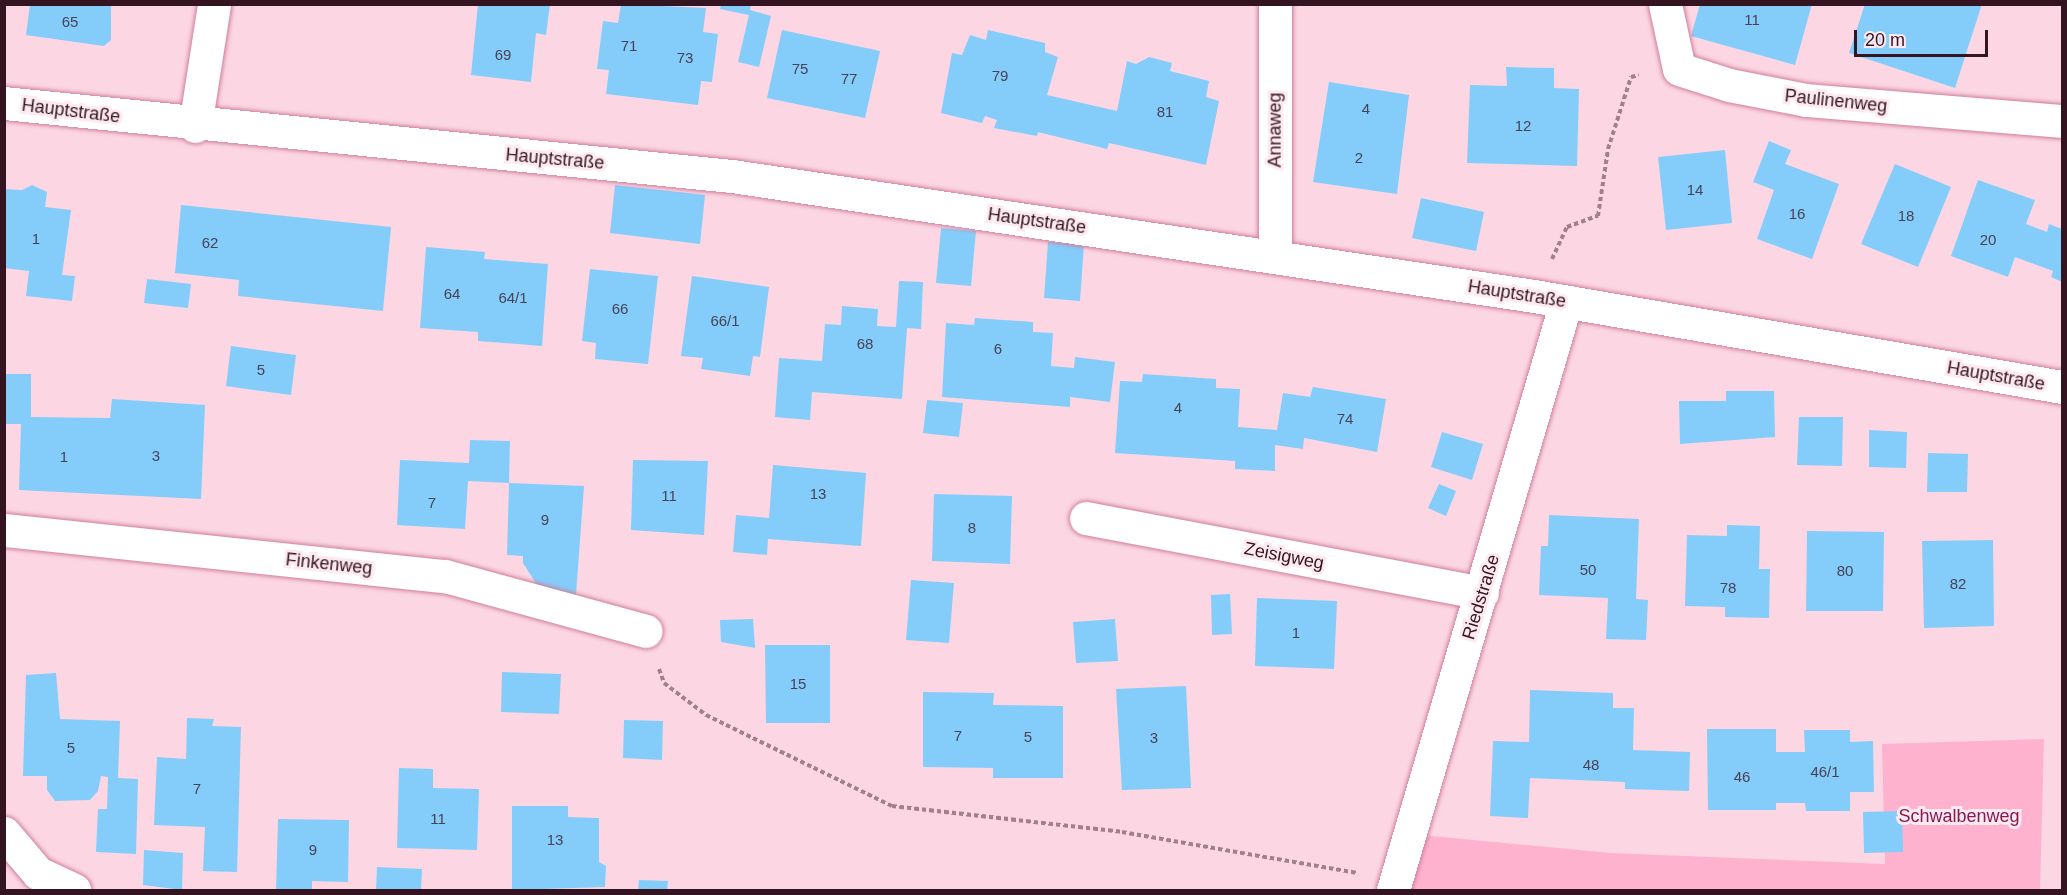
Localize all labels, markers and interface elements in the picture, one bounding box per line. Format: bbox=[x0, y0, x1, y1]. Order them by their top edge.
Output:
house number: 11 bbox=[1744, 11, 1760, 29]
house number: 65 bbox=[62, 13, 78, 31]
scale bar bbox=[1857, 18, 1990, 56]
text: 20 m bbox=[1865, 30, 1905, 50]
house number: 71 bbox=[621, 37, 637, 55]
house number: 69 bbox=[495, 46, 511, 64]
house number: 73 bbox=[677, 49, 693, 67]
house number: 75 bbox=[792, 60, 808, 78]
house number: 79 bbox=[992, 67, 1008, 85]
house number: 77 bbox=[841, 70, 857, 88]
street label: Paulinenweg bbox=[1784, 85, 1888, 117]
street label: Annaweg bbox=[1264, 92, 1286, 168]
street label: Hauptstraße bbox=[21, 94, 121, 128]
house number: 4 bbox=[1362, 100, 1370, 118]
house number: 81 bbox=[1157, 103, 1173, 121]
house number: 12 bbox=[1515, 117, 1531, 135]
street label: Hauptstraße bbox=[505, 144, 605, 174]
house number: 2 bbox=[1355, 149, 1363, 167]
house number: 14 bbox=[1687, 181, 1703, 199]
street label: Hauptstraße bbox=[986, 203, 1088, 239]
house number: 16 bbox=[1789, 205, 1805, 223]
house number: 18 bbox=[1898, 207, 1914, 225]
house number: 1 bbox=[32, 230, 40, 248]
house number: 20 bbox=[1980, 231, 1996, 249]
house number: 62 bbox=[202, 234, 218, 252]
street label: Hauptstraße bbox=[1466, 276, 1568, 312]
house number: 64 bbox=[444, 285, 460, 303]
house number: 64/1 bbox=[498, 289, 528, 307]
house number: 66 bbox=[612, 300, 628, 318]
house number: 66/1 bbox=[710, 312, 740, 330]
house number: 68 bbox=[857, 335, 873, 353]
house number: 6 bbox=[994, 340, 1002, 358]
street label: Hauptstraße bbox=[1945, 357, 2047, 395]
house number: 5 bbox=[257, 361, 265, 379]
house number: 4 bbox=[1174, 399, 1182, 417]
house number: 74 bbox=[1337, 410, 1353, 428]
house number: 3 bbox=[152, 447, 160, 465]
house number: 1 bbox=[60, 448, 68, 466]
house number: 13 bbox=[810, 485, 826, 503]
house number: 11 bbox=[661, 487, 677, 505]
house number: 7 bbox=[428, 494, 436, 512]
house number: 9 bbox=[541, 511, 549, 529]
house number: 8 bbox=[968, 519, 976, 537]
street label: Zeisigweg bbox=[1242, 538, 1326, 574]
street label: Finkenweg bbox=[285, 549, 373, 579]
street label: Riedstraße bbox=[1458, 552, 1504, 642]
house number: 50 bbox=[1580, 561, 1596, 579]
house number: 80 bbox=[1837, 562, 1853, 580]
house number: 82 bbox=[1950, 575, 1966, 593]
house number: 78 bbox=[1720, 579, 1736, 597]
house number: 1 bbox=[1292, 624, 1300, 642]
house number: 15 bbox=[790, 675, 806, 693]
house number: 7 bbox=[954, 727, 962, 745]
house number: 5 bbox=[1024, 728, 1032, 746]
house number: 3 bbox=[1150, 729, 1158, 747]
house number: 5 bbox=[67, 739, 75, 757]
house number: 48 bbox=[1583, 756, 1599, 774]
house number: 46/1 bbox=[1810, 763, 1840, 781]
house number: 46 bbox=[1734, 768, 1750, 786]
house number: 7 bbox=[193, 780, 201, 798]
park label: Schwalbenweg bbox=[1898, 805, 2020, 827]
house number: 11 bbox=[430, 810, 446, 828]
house number: 13 bbox=[547, 831, 563, 849]
house number: 9 bbox=[309, 841, 317, 859]

